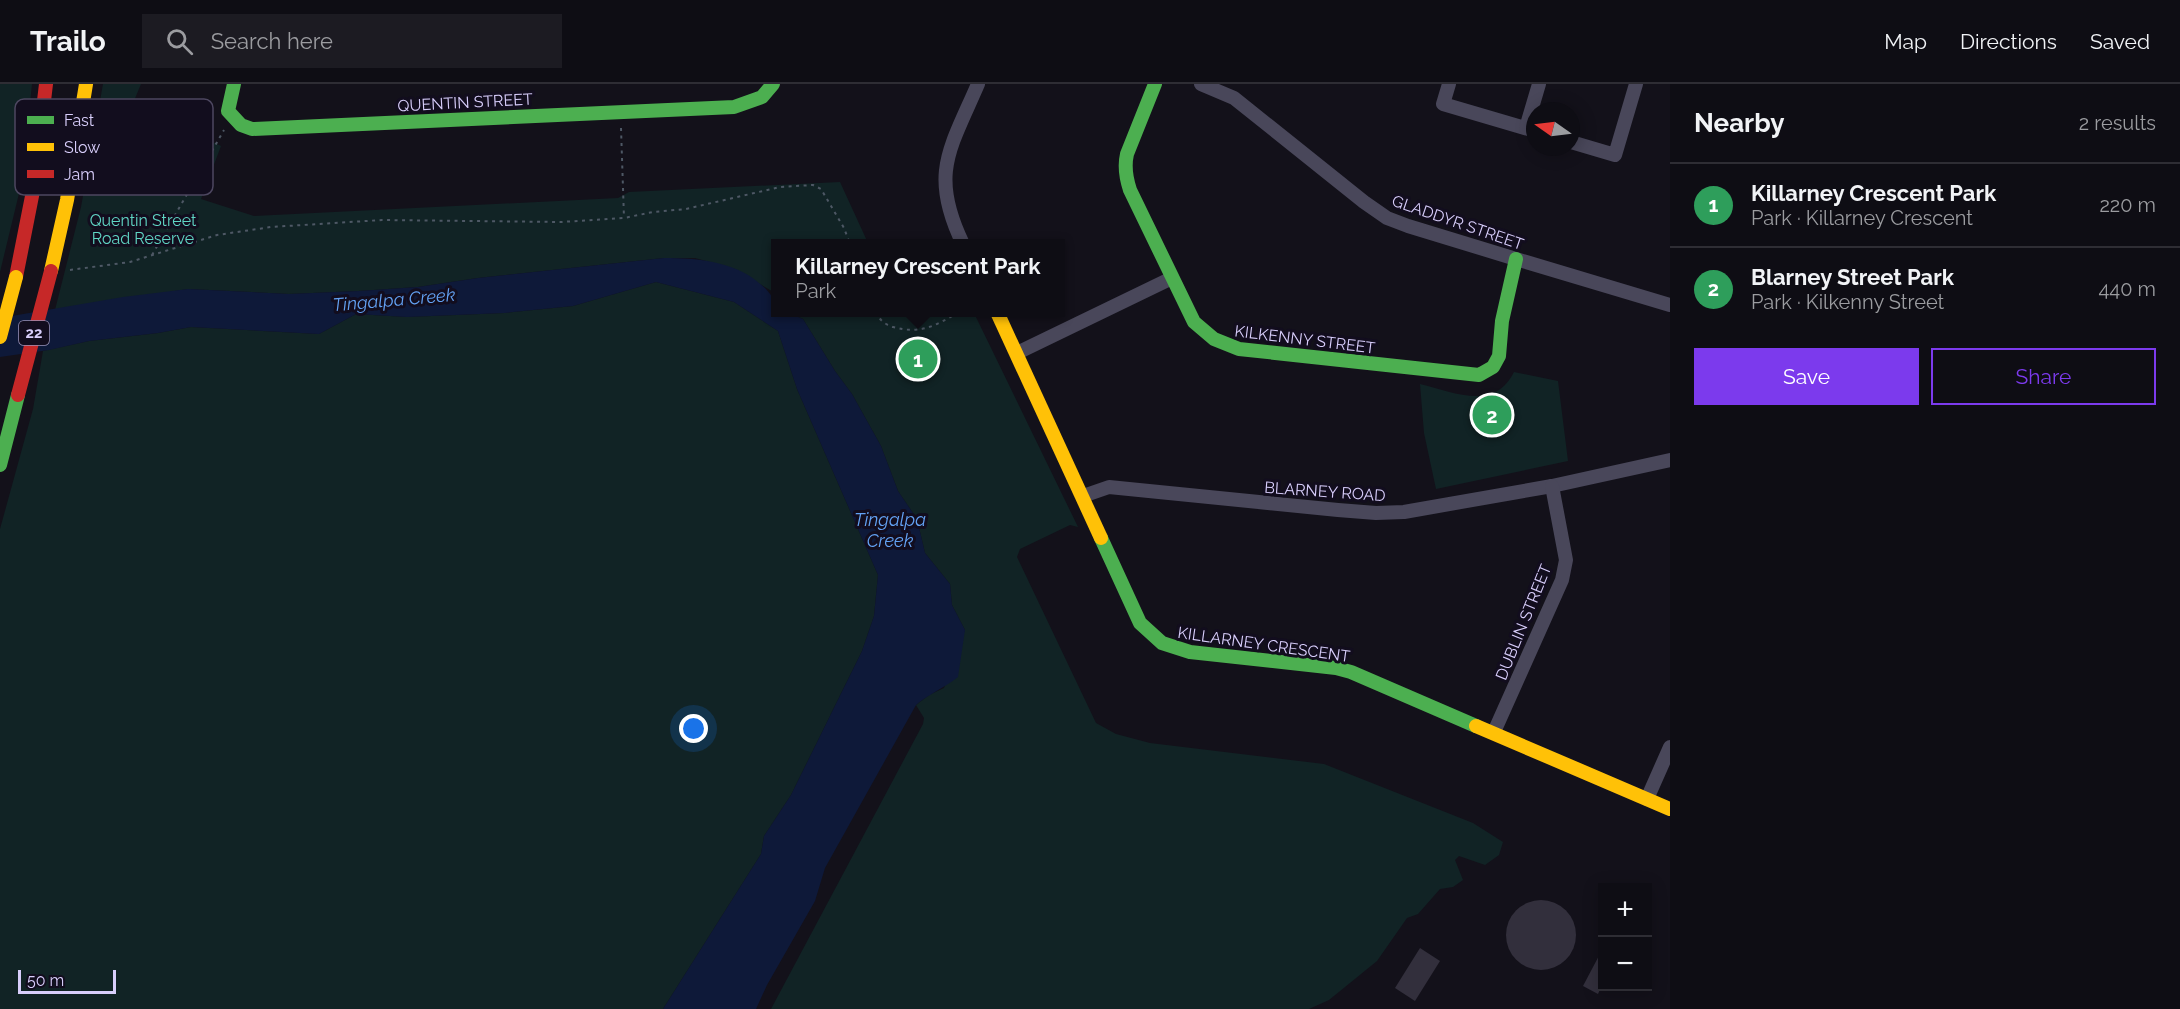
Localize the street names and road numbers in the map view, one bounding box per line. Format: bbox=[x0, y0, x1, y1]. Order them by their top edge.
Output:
street label: QUENTIN STREET bbox=[397, 89, 533, 116]
street label: GLADDYR STREET bbox=[1390, 191, 1526, 254]
road number: 22 bbox=[19, 321, 49, 345]
street label: KILKENNY STREET bbox=[1234, 321, 1376, 358]
street label: BLARNEY ROAD bbox=[1264, 478, 1386, 505]
street label: DUBLIN STREET bbox=[1492, 561, 1555, 683]
street label: KILLARNEY CRESCENT bbox=[1177, 623, 1352, 666]

